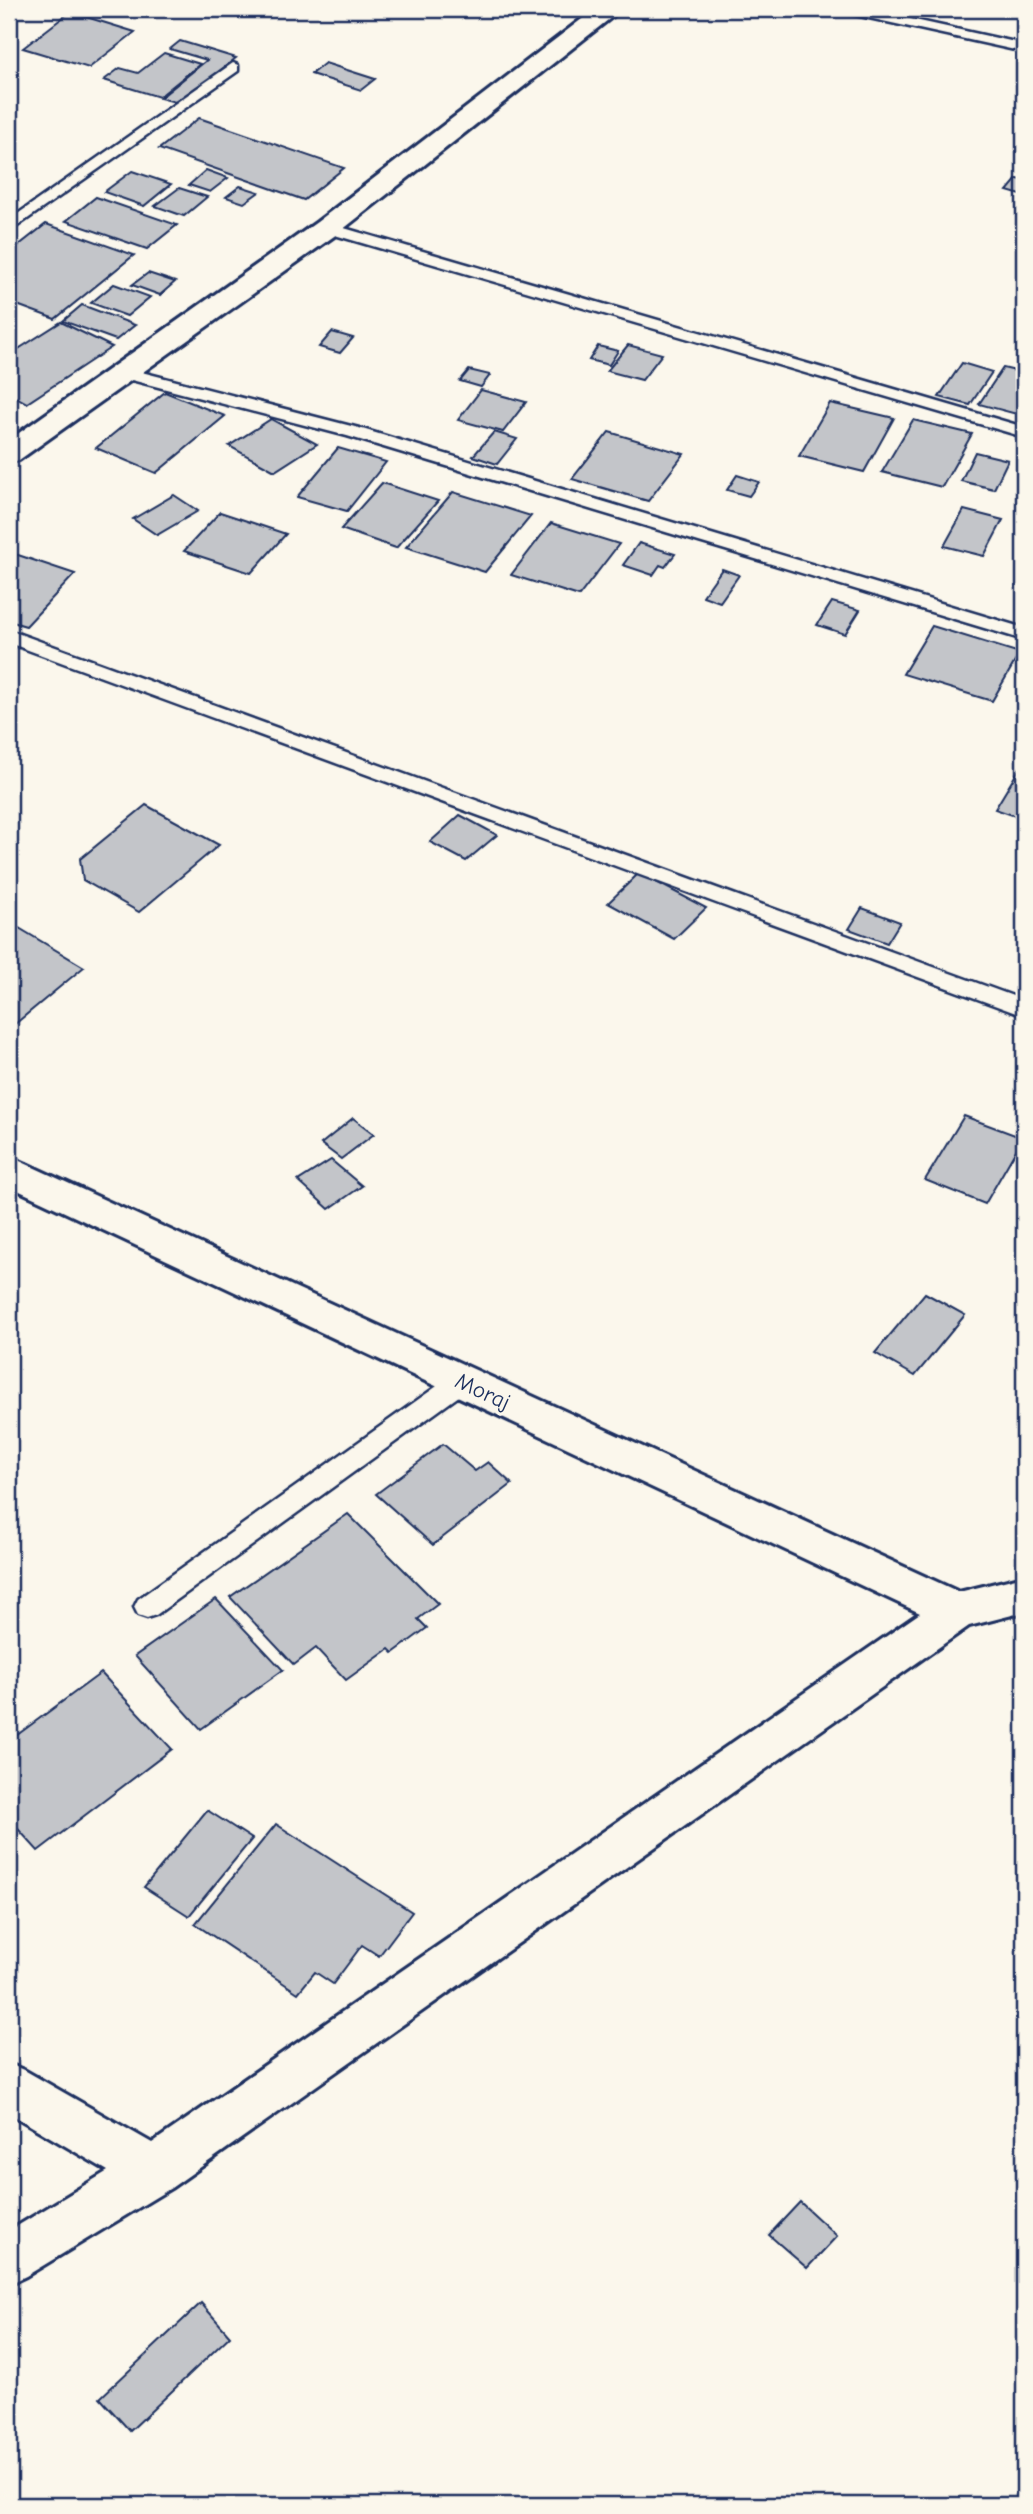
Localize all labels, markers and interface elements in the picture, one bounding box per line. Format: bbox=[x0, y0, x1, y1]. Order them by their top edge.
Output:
street label: Moraj bbox=[451, 1367, 515, 1416]

